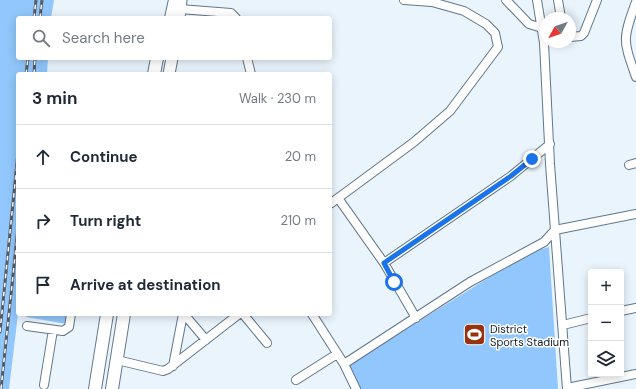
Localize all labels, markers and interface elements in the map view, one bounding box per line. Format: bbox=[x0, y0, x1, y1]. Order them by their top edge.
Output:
north arrow bbox=[540, 12, 576, 48]
search box bbox=[16, 16, 332, 60]
icon: search bbox=[30, 27, 52, 49]
text: Search here bbox=[62, 28, 145, 48]
text: 3 min bbox=[32, 87, 77, 109]
text: Walk · 230 m bbox=[239, 90, 316, 107]
icon: ahead bbox=[32, 146, 54, 168]
text: Continue bbox=[70, 147, 138, 167]
text: 20 m bbox=[285, 148, 316, 165]
route end bbox=[523, 150, 541, 168]
icon: right bbox=[32, 210, 54, 232]
text: Turn right bbox=[70, 211, 141, 231]
text: 210 m bbox=[281, 212, 316, 229]
map controls bbox=[588, 269, 624, 377]
button: + bbox=[588, 269, 624, 305]
route start bbox=[385, 273, 403, 291]
icon: arrive bbox=[32, 274, 54, 296]
text: Arrive at destination bbox=[70, 275, 221, 295]
button: − bbox=[588, 305, 624, 341]
sports icon: District Sports Stadium bbox=[462, 322, 488, 348]
place label: District Sports Stadium bbox=[490, 322, 569, 349]
button: layers bbox=[588, 341, 624, 377]

